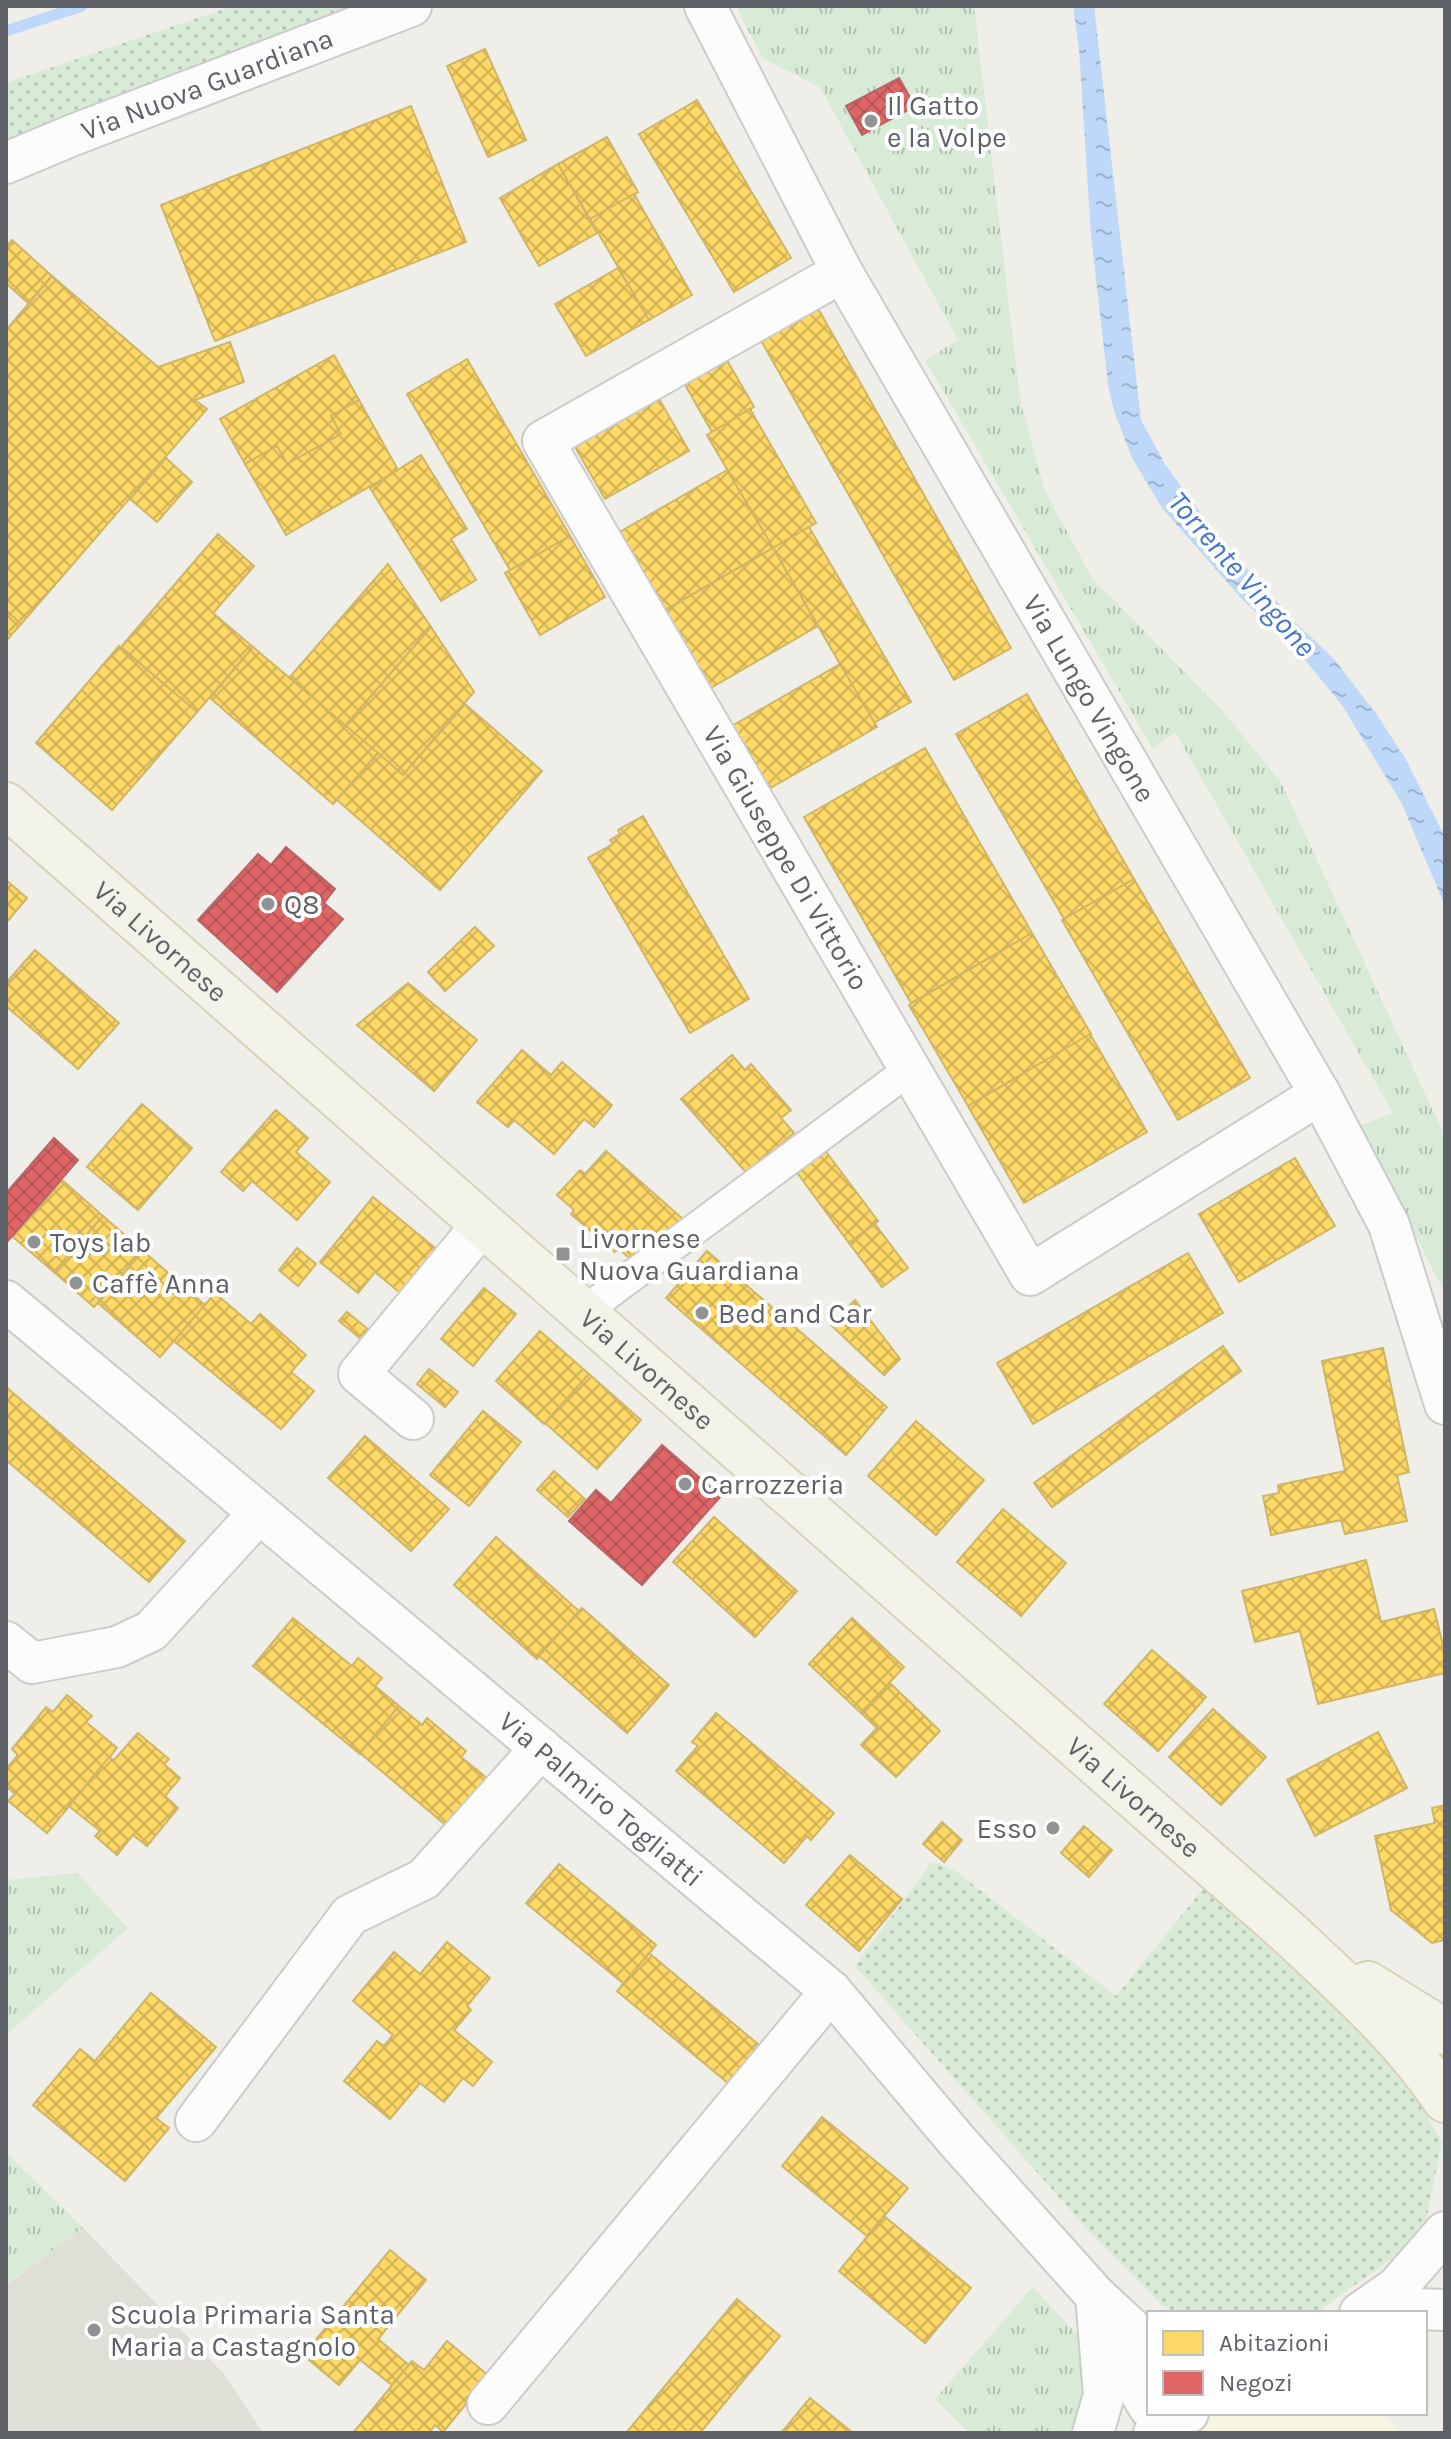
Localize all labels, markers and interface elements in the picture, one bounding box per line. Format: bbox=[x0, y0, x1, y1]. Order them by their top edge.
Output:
street label: Via Nuova Guardiana bbox=[77, 21, 338, 147]
place label: Il Gatto e la Volpe bbox=[887, 89, 1007, 154]
marker: Il Gatto e la Volpe bbox=[862, 112, 880, 130]
water label: Torrente Vingone bbox=[1160, 484, 1324, 664]
street label: Via Lungo Vingone bbox=[1016, 589, 1162, 808]
street label: Via Giuseppe Di Vittorio bbox=[696, 720, 876, 996]
street label: Via Livornese bbox=[87, 874, 234, 1009]
place label: Q8 bbox=[284, 888, 319, 921]
marker: Q8 bbox=[259, 895, 277, 913]
place label: Livornese Nuova Guardiana bbox=[579, 1222, 800, 1287]
place label: Toys lab bbox=[50, 1226, 151, 1259]
marker: Toys lab bbox=[25, 1233, 43, 1251]
marker: Livornese Nuova Guardiana bbox=[554, 1245, 572, 1263]
place label: Caffè Anna bbox=[92, 1267, 230, 1300]
marker: Caffè Anna bbox=[67, 1274, 85, 1292]
place label: Bed and Car bbox=[718, 1297, 872, 1330]
street label: Via Livornese bbox=[573, 1302, 721, 1437]
marker: Bed and Car bbox=[693, 1304, 711, 1322]
place label: Carrozzeria bbox=[701, 1468, 844, 1501]
marker: Carrozzeria bbox=[676, 1475, 694, 1493]
street label: Via Palmiro Togliatti bbox=[492, 1705, 710, 1894]
street label: Via Livornese bbox=[1060, 1729, 1208, 1865]
place label: Esso bbox=[977, 1812, 1037, 1845]
marker: Esso bbox=[1044, 1819, 1062, 1837]
place label: Scuola Primaria Santa Maria a Castagnolo bbox=[110, 2298, 395, 2363]
legend bbox=[1147, 2311, 1427, 2415]
marker: Scuola Primaria Santa Maria a Castagnolo bbox=[85, 2321, 103, 2339]
text: Abitazioni bbox=[1219, 2329, 1330, 2357]
text: Negozi bbox=[1219, 2369, 1293, 2397]

